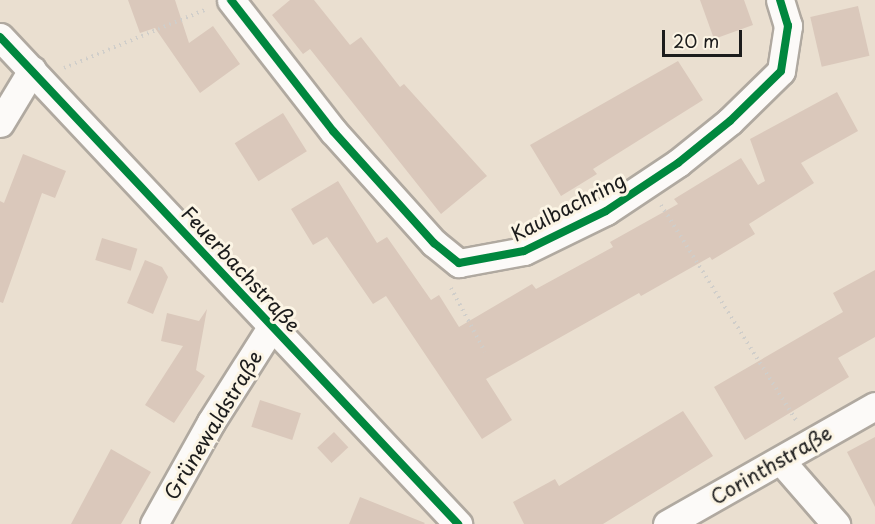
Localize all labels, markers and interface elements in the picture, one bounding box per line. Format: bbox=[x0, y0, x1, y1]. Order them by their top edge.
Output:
scale bar bbox=[665, 18, 744, 56]
text: 20 m bbox=[673, 27, 719, 54]
street label: Kaulbachring bbox=[507, 168, 629, 246]
street label: Feuerbachstraße bbox=[177, 201, 305, 337]
street label: Grünewaldstraße bbox=[159, 346, 267, 504]
street label: Corinthstraße bbox=[706, 421, 836, 509]

